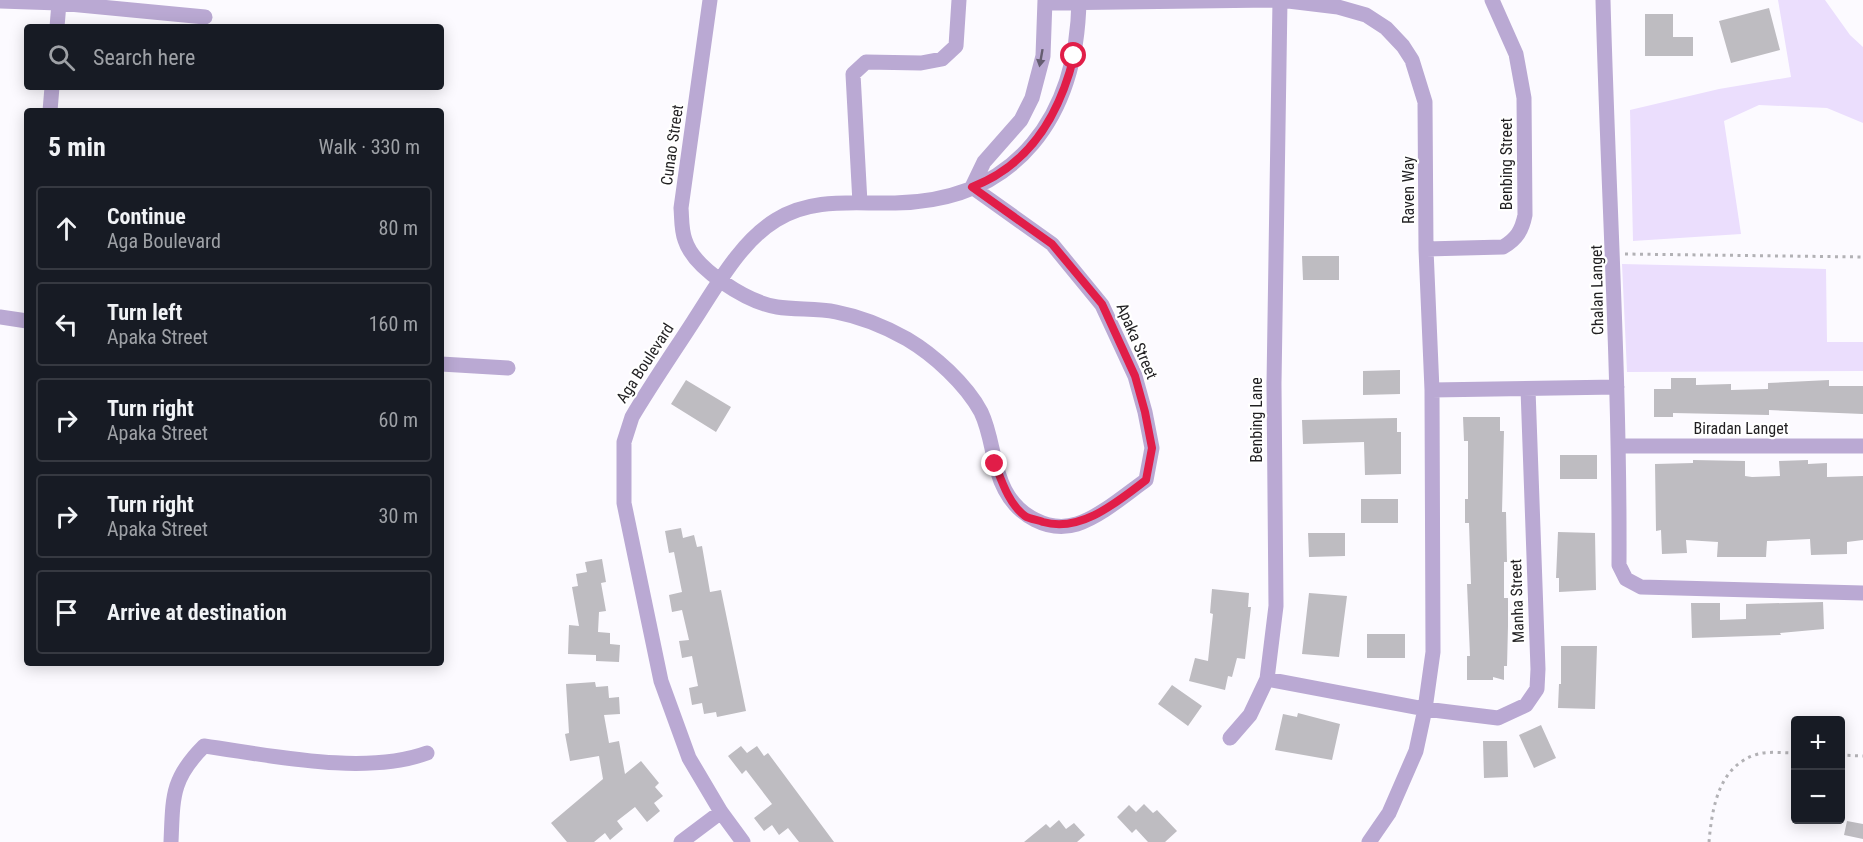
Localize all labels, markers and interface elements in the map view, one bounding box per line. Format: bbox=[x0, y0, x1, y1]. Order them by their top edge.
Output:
search box bbox=[24, 24, 444, 90]
icon: search bbox=[45, 41, 78, 74]
route start bbox=[1060, 42, 1086, 68]
text: Search here bbox=[93, 45, 195, 70]
one-way arrow bbox=[1037, 49, 1046, 68]
street label: Cunao Street bbox=[657, 103, 687, 187]
street label: Benbing Street bbox=[1497, 118, 1516, 210]
text: 5 min bbox=[48, 132, 106, 162]
text: Walk · 330 m bbox=[319, 135, 420, 159]
street label: Raven Way bbox=[1399, 156, 1418, 224]
text: Continue bbox=[107, 204, 186, 229]
icon: ahead bbox=[50, 212, 83, 245]
text: 80 m bbox=[379, 216, 418, 240]
text: Aga Boulevard bbox=[107, 229, 221, 253]
street label: Chalan Langet bbox=[1587, 244, 1607, 335]
text: Turn left bbox=[107, 300, 182, 325]
street label: Apaka Street bbox=[1112, 300, 1162, 382]
icon: left bbox=[50, 308, 83, 341]
text: 160 m bbox=[369, 312, 418, 336]
street label: Aga Boulevard bbox=[612, 320, 678, 406]
text: Apaka Street bbox=[107, 325, 208, 349]
street label: Benbing Lane bbox=[1247, 377, 1266, 463]
text: Turn right bbox=[107, 396, 194, 421]
icon: right bbox=[50, 404, 83, 437]
text: 60 m bbox=[379, 408, 418, 432]
street label: Biradan Langet bbox=[1694, 419, 1789, 438]
text: Apaka Street bbox=[107, 421, 208, 445]
route end bbox=[981, 450, 1007, 476]
text: Turn right bbox=[107, 492, 194, 517]
icon: right bbox=[50, 500, 83, 533]
text: 30 m bbox=[379, 504, 418, 528]
text: Apaka Street bbox=[107, 517, 208, 541]
street label: Manha Street bbox=[1506, 558, 1528, 643]
icon: arrive bbox=[50, 596, 83, 629]
text: Arrive at destination bbox=[107, 600, 287, 625]
map controls bbox=[1791, 716, 1845, 824]
button: + bbox=[1791, 716, 1845, 770]
button: − bbox=[1791, 770, 1845, 824]

